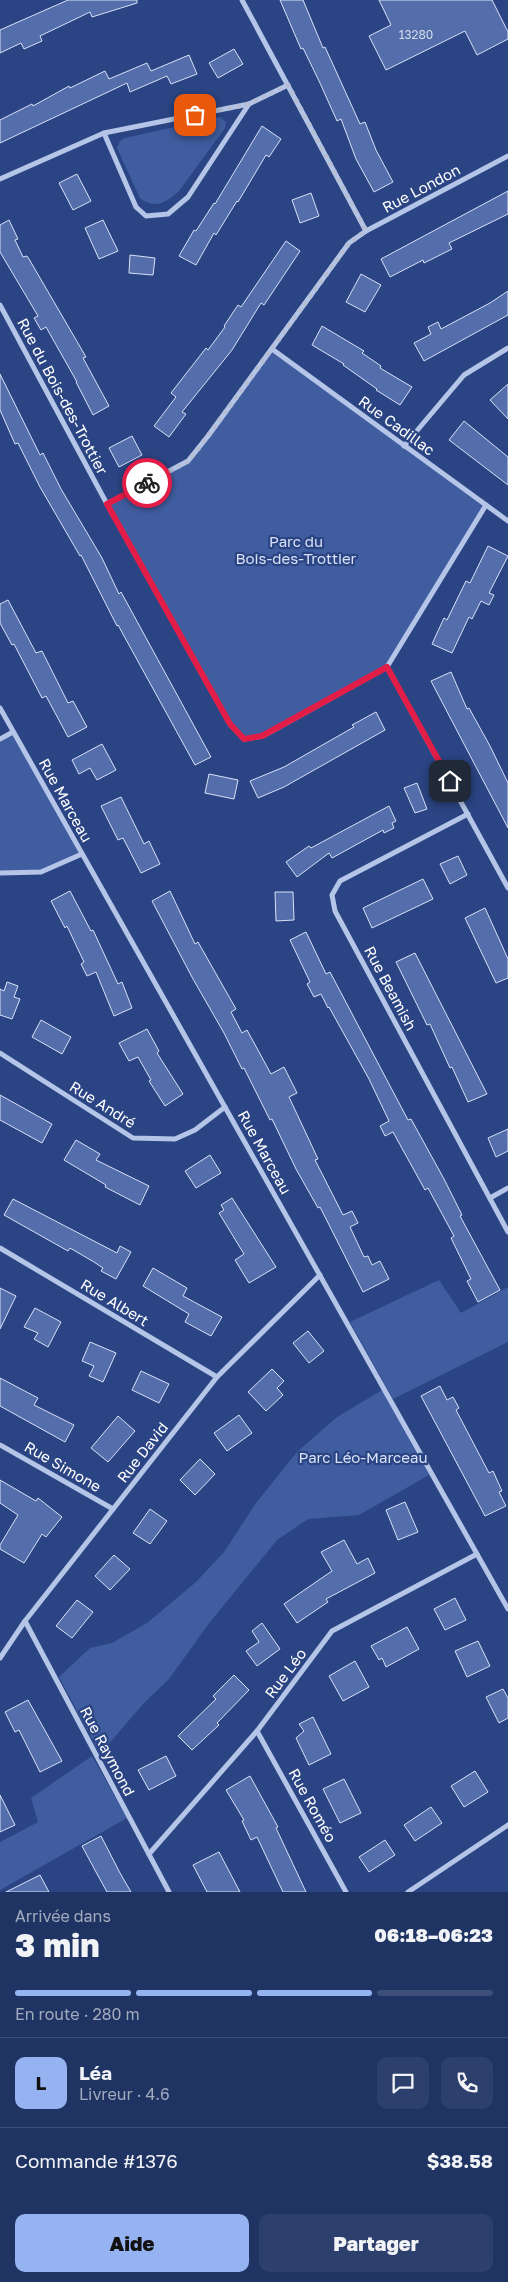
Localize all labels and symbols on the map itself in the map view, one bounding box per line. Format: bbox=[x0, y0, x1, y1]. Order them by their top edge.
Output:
house number: 13280 bbox=[399, 27, 433, 42]
pin bbox=[174, 94, 216, 136]
street label: Rue London bbox=[379, 160, 463, 216]
street label: Rue du Bois-des-Trottier bbox=[14, 315, 112, 477]
street label: Rue Cadillac bbox=[355, 391, 439, 459]
courier bbox=[122, 458, 172, 508]
park label: Parc du Bois-des-Trottier bbox=[236, 532, 357, 567]
street label: Rue Marceau bbox=[36, 755, 96, 845]
pin bbox=[429, 760, 471, 802]
street label: Rue Beamish bbox=[361, 943, 421, 1033]
street label: Rue André bbox=[67, 1077, 140, 1131]
street label: Rue Marceau bbox=[235, 1107, 295, 1197]
street label: Rue Albert bbox=[78, 1275, 152, 1329]
street label: Rue David bbox=[113, 1418, 171, 1486]
street label: Rue Simone bbox=[22, 1437, 105, 1495]
park label: Parc Léo-Marceau bbox=[298, 1448, 428, 1466]
street label: Rue Léo bbox=[261, 1645, 309, 1701]
street label: Rue Raymond bbox=[77, 1703, 139, 1799]
street label: Rue Roméo bbox=[285, 1765, 341, 1845]

